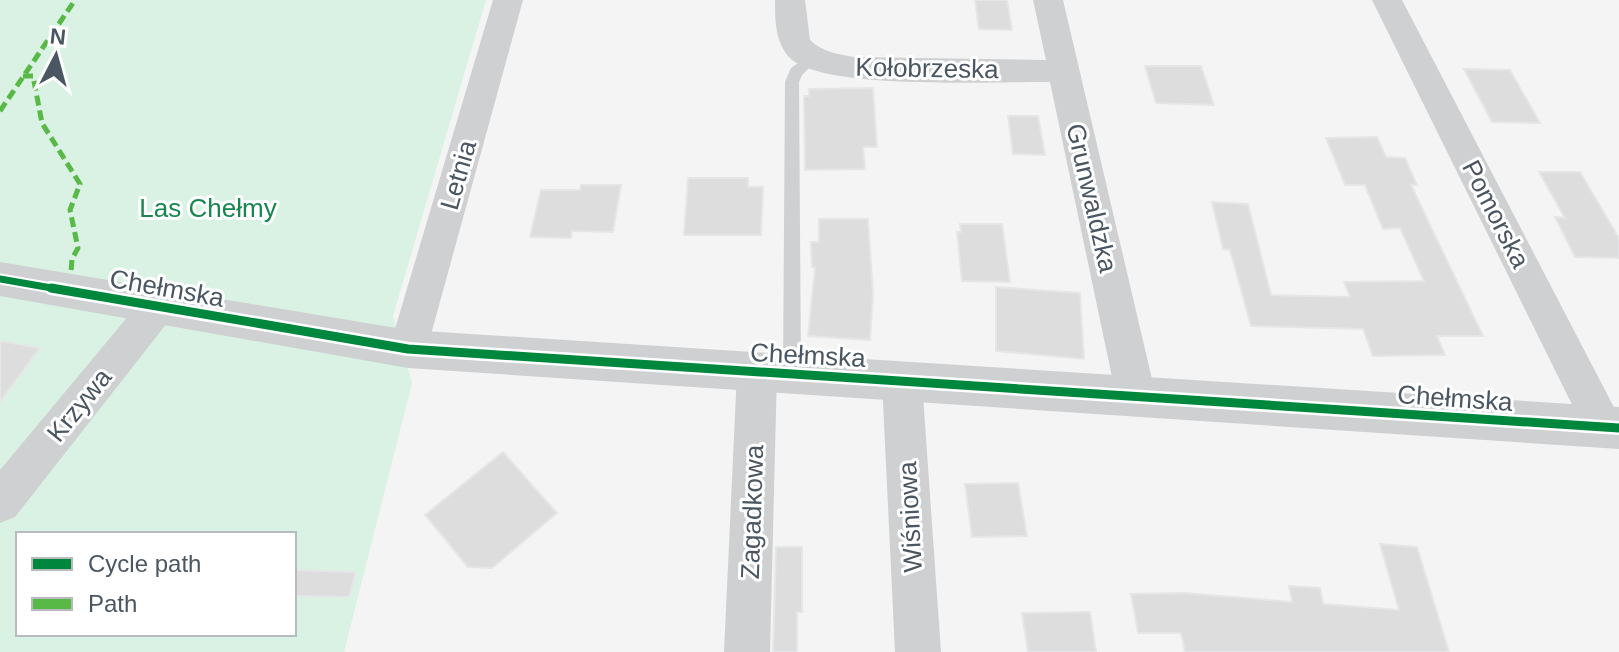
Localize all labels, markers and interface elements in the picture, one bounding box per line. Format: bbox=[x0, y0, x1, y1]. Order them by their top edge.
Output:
north arrow bbox=[16, 16, 96, 96]
text: N bbox=[49, 23, 67, 50]
street label: Kołobrzeska bbox=[855, 52, 999, 84]
street label: Grunwaldzka bbox=[1060, 121, 1124, 276]
street label: Letnia bbox=[434, 136, 482, 213]
street label: Pomorska bbox=[1456, 155, 1536, 273]
park label: Las Chełmy bbox=[139, 193, 277, 223]
street label: Chełmska bbox=[107, 263, 227, 313]
street label: Chełmska bbox=[749, 337, 867, 373]
street label: Krzywa bbox=[41, 362, 118, 448]
street label: Chełmska bbox=[1396, 379, 1514, 417]
street label: Zagadkowa bbox=[735, 444, 769, 580]
street label: Wiśniowa bbox=[892, 460, 928, 573]
legend bbox=[16, 532, 296, 636]
text: Cycle path bbox=[88, 550, 201, 577]
text: Path bbox=[88, 590, 137, 617]

